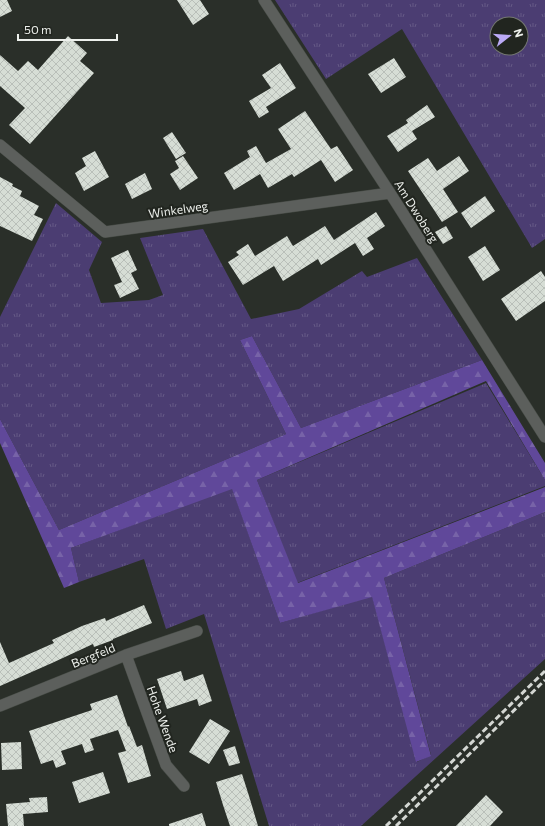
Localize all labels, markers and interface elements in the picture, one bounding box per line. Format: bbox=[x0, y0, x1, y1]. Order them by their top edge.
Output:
scale bar bbox=[18, 16, 117, 42]
north arrow bbox=[489, 16, 529, 56]
text: 50 m bbox=[24, 22, 52, 36]
text: N bbox=[512, 27, 526, 39]
street label: Am Dwoberg bbox=[392, 177, 442, 245]
street label: Winkelweg bbox=[147, 198, 209, 220]
street label: Bergfeld bbox=[69, 640, 117, 670]
street label: Hohe Wende bbox=[145, 684, 181, 754]

